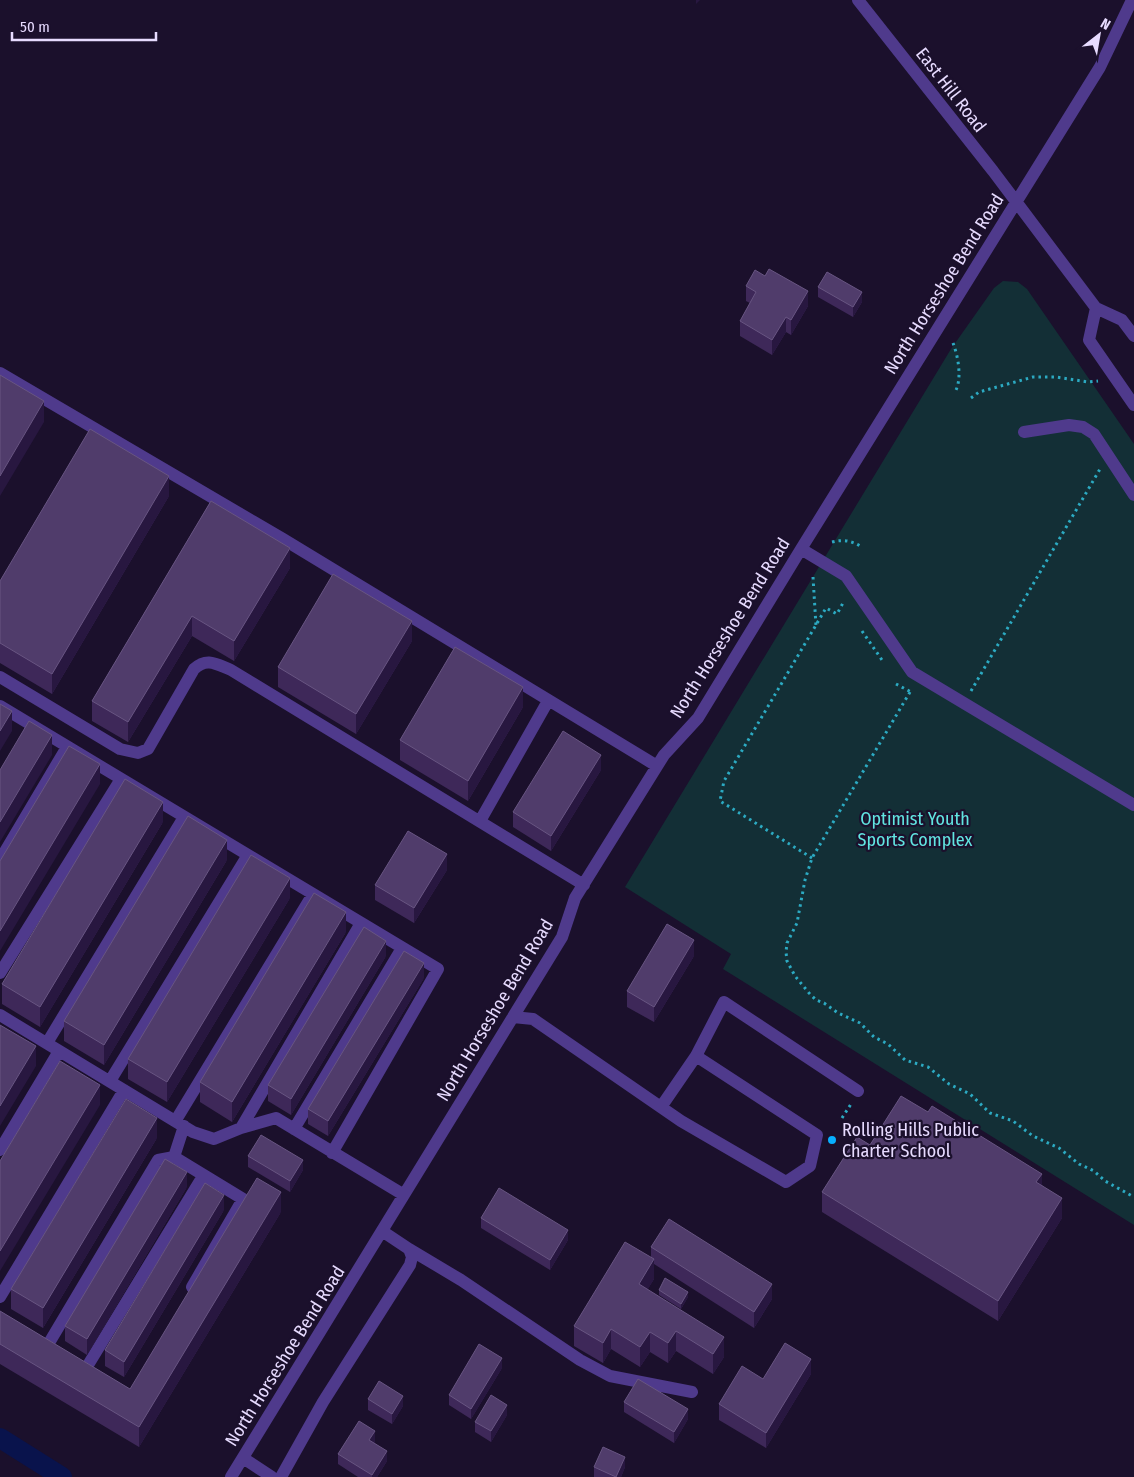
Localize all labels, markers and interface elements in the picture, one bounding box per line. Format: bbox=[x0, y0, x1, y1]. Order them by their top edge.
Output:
scale bar bbox=[12, 10, 156, 42]
north arrow bbox=[1074, 10, 1124, 60]
text: N bbox=[1097, 15, 1113, 34]
text: 50 m bbox=[20, 18, 50, 36]
street label: East Hill Road bbox=[911, 43, 991, 137]
street label: North Horseshoe Bend Road bbox=[879, 190, 1009, 378]
street label: North Horseshoe Bend Road bbox=[665, 534, 795, 722]
park label: Optimist Youth Sports Complex bbox=[857, 808, 973, 851]
street label: North Horseshoe Bend Road bbox=[432, 915, 558, 1105]
place label: Rolling Hills Public Charter School bbox=[842, 1119, 979, 1162]
marker: Rolling Hills Public Charter School bbox=[826, 1134, 838, 1146]
street label: North Horseshoe Bend Road bbox=[220, 1262, 350, 1450]

